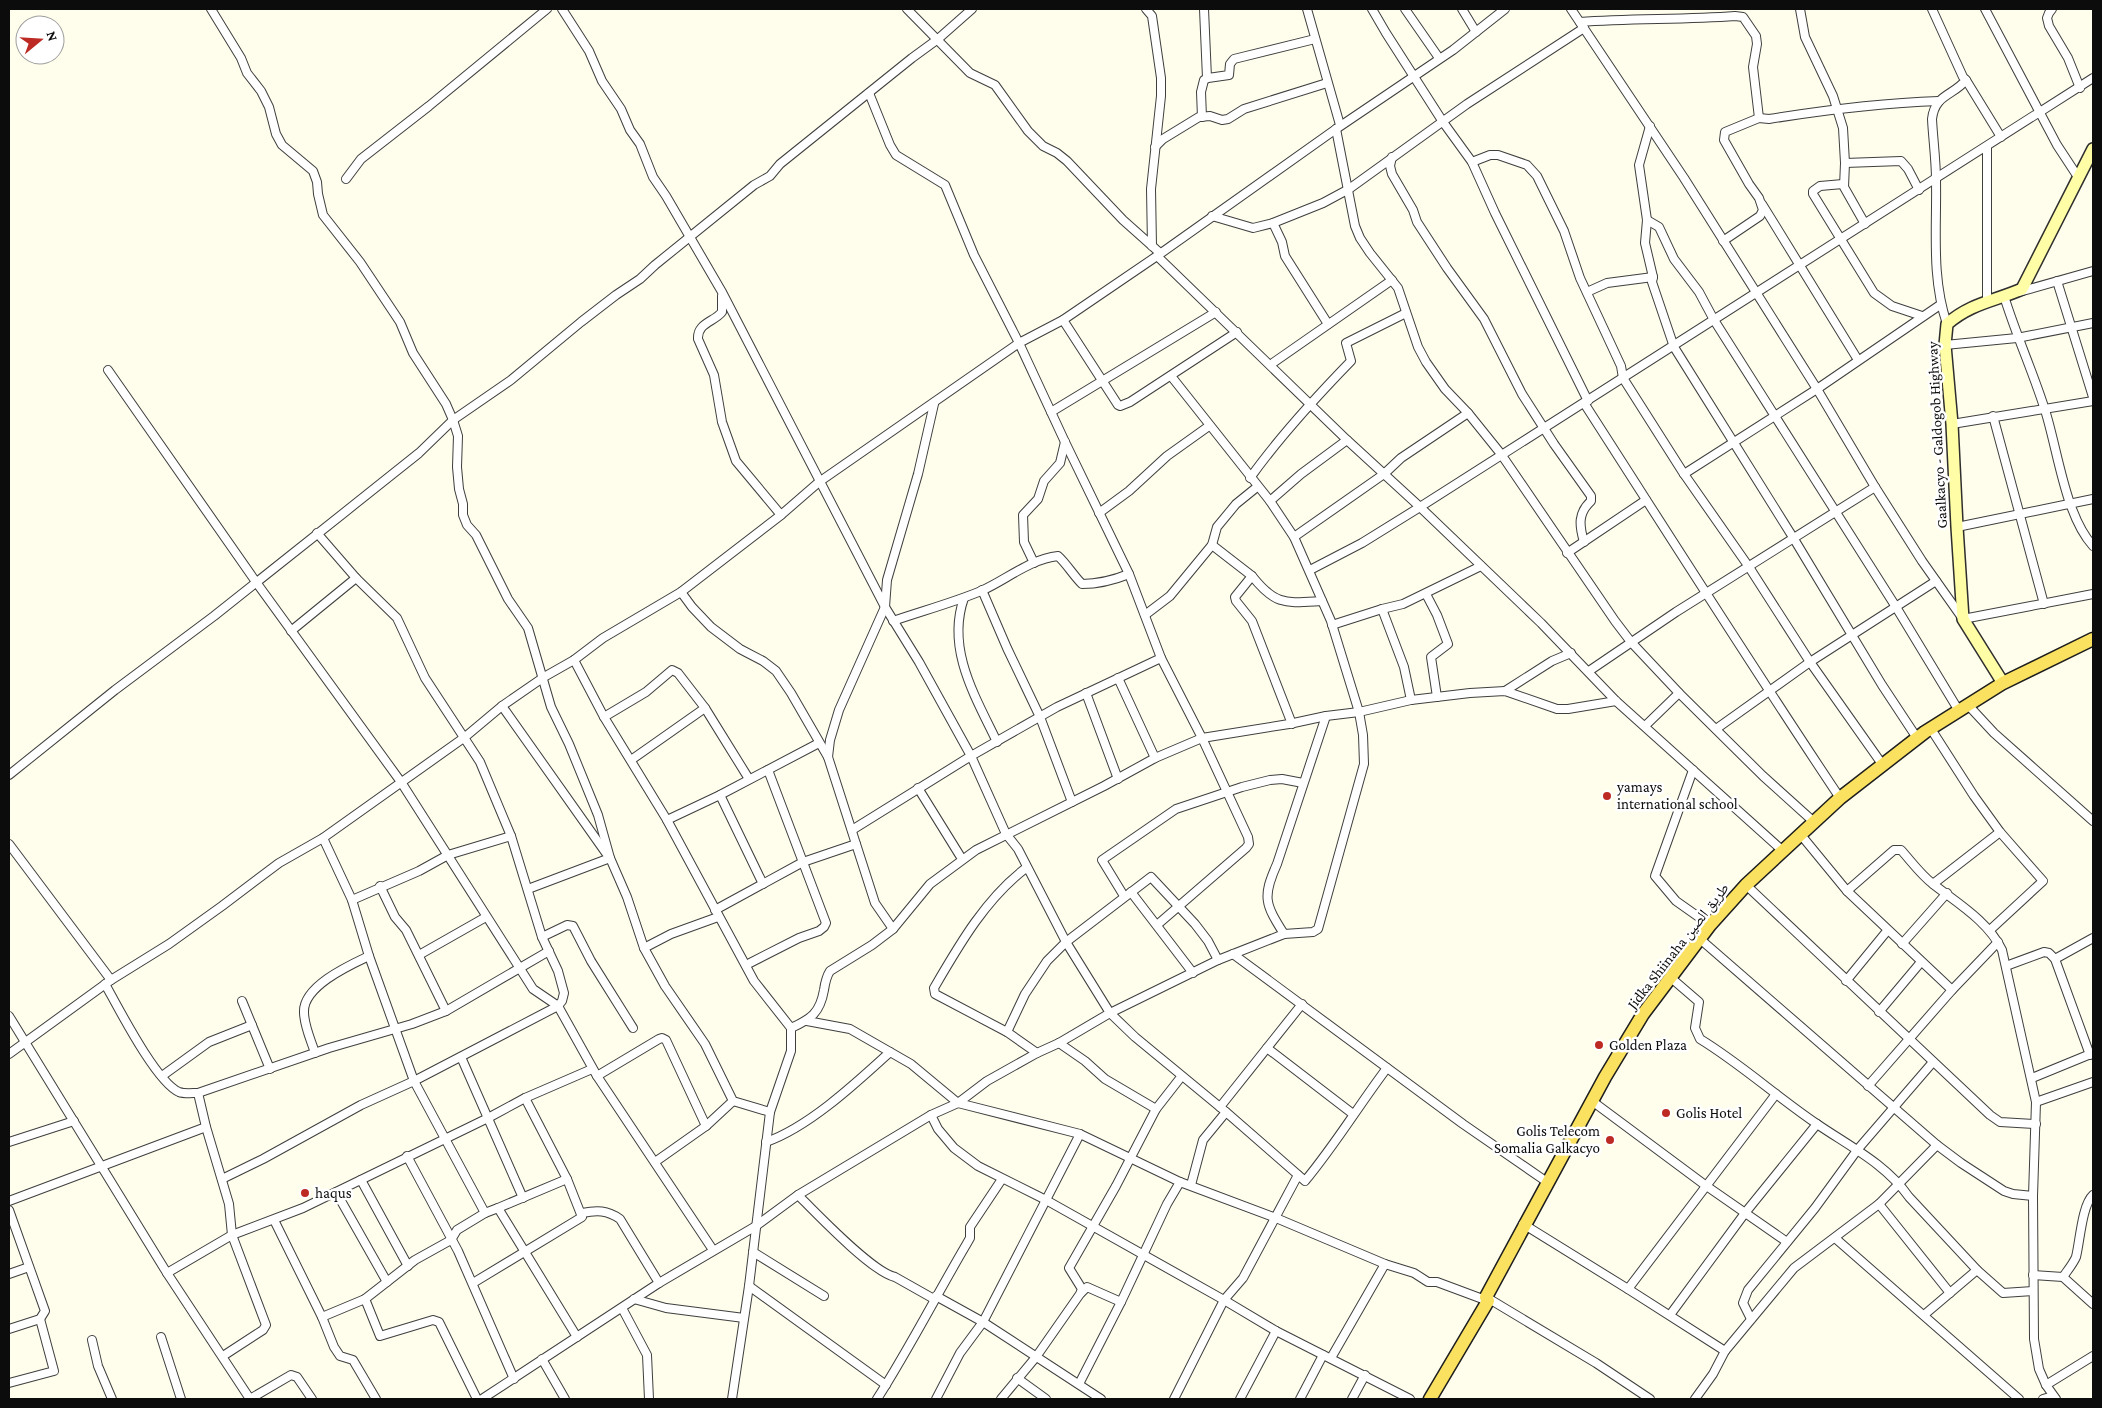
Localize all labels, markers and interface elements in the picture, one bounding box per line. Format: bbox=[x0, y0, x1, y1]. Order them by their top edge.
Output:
north arrow bbox=[15, 15, 65, 65]
text: N bbox=[43, 29, 62, 43]
street label: Gaalkacyo - Galdogob Highway bbox=[1924, 341, 1951, 529]
place label: yamays international school bbox=[1616, 779, 1738, 812]
marker: yamays international school bbox=[1601, 790, 1613, 802]
street label: Jidka Shiinaha طريق الصين bbox=[1623, 880, 1734, 1015]
place label: Golden Plaza bbox=[1609, 1037, 1687, 1053]
marker: Golden Plaza bbox=[1593, 1039, 1605, 1051]
place label: Golis Hotel bbox=[1676, 1105, 1742, 1121]
marker: Golis Hotel bbox=[1660, 1107, 1672, 1119]
place label: Golis Telecom Somalia Galkacyo bbox=[1494, 1123, 1600, 1157]
marker: Golis Telecom Somalia Galkacyo bbox=[1604, 1134, 1616, 1146]
place label: haqus bbox=[315, 1185, 352, 1202]
marker: haqus bbox=[299, 1187, 311, 1199]

